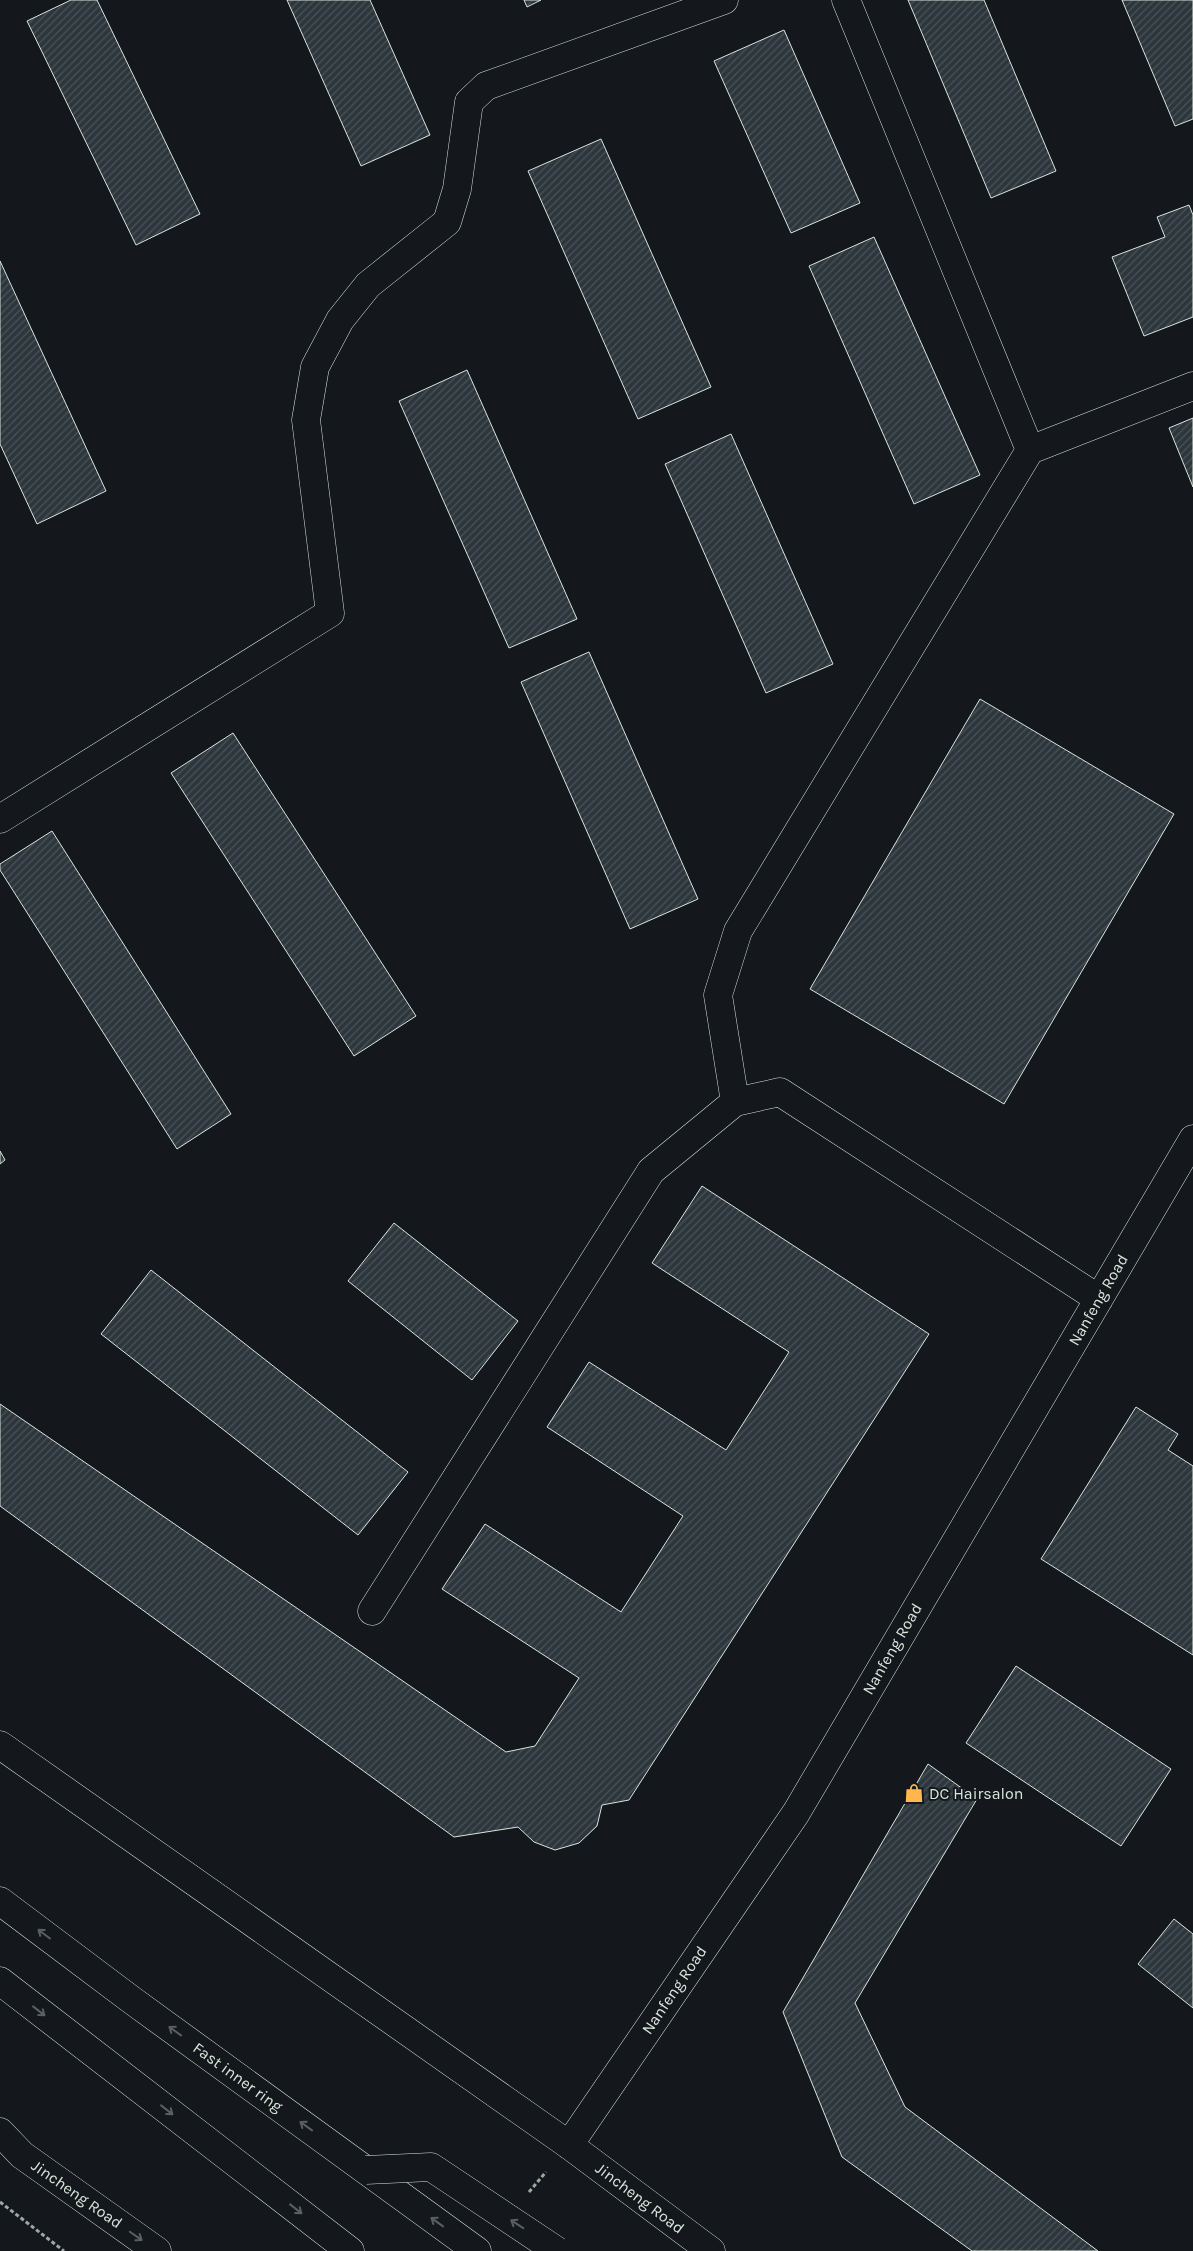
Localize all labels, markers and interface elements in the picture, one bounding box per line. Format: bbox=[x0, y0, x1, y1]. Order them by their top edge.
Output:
street label: Nanfeng Road bbox=[1064, 1251, 1132, 1349]
street label: Nanfeng Road bbox=[858, 1600, 926, 1698]
shop icon: DC Hairsalon bbox=[903, 1782, 925, 1804]
place label: DC Hairsalon bbox=[929, 1784, 1023, 1803]
one-way arrow bbox=[37, 1929, 51, 1939]
street label: Nanfeng Road bbox=[637, 1942, 711, 2038]
one-way arrow bbox=[32, 2005, 45, 2016]
one-way arrow bbox=[168, 2026, 182, 2036]
street label: Fast inner ring bbox=[189, 2038, 287, 2116]
one-way arrow bbox=[160, 2104, 173, 2115]
one-way arrow bbox=[299, 2121, 313, 2131]
street label: Jincheng Road bbox=[28, 2156, 126, 2232]
street label: Jincheng Road bbox=[592, 2158, 688, 2238]
one-way arrow bbox=[289, 2204, 303, 2214]
one-way arrow bbox=[430, 2217, 444, 2227]
one-way arrow bbox=[510, 2219, 524, 2229]
one-way arrow bbox=[129, 2231, 143, 2241]

